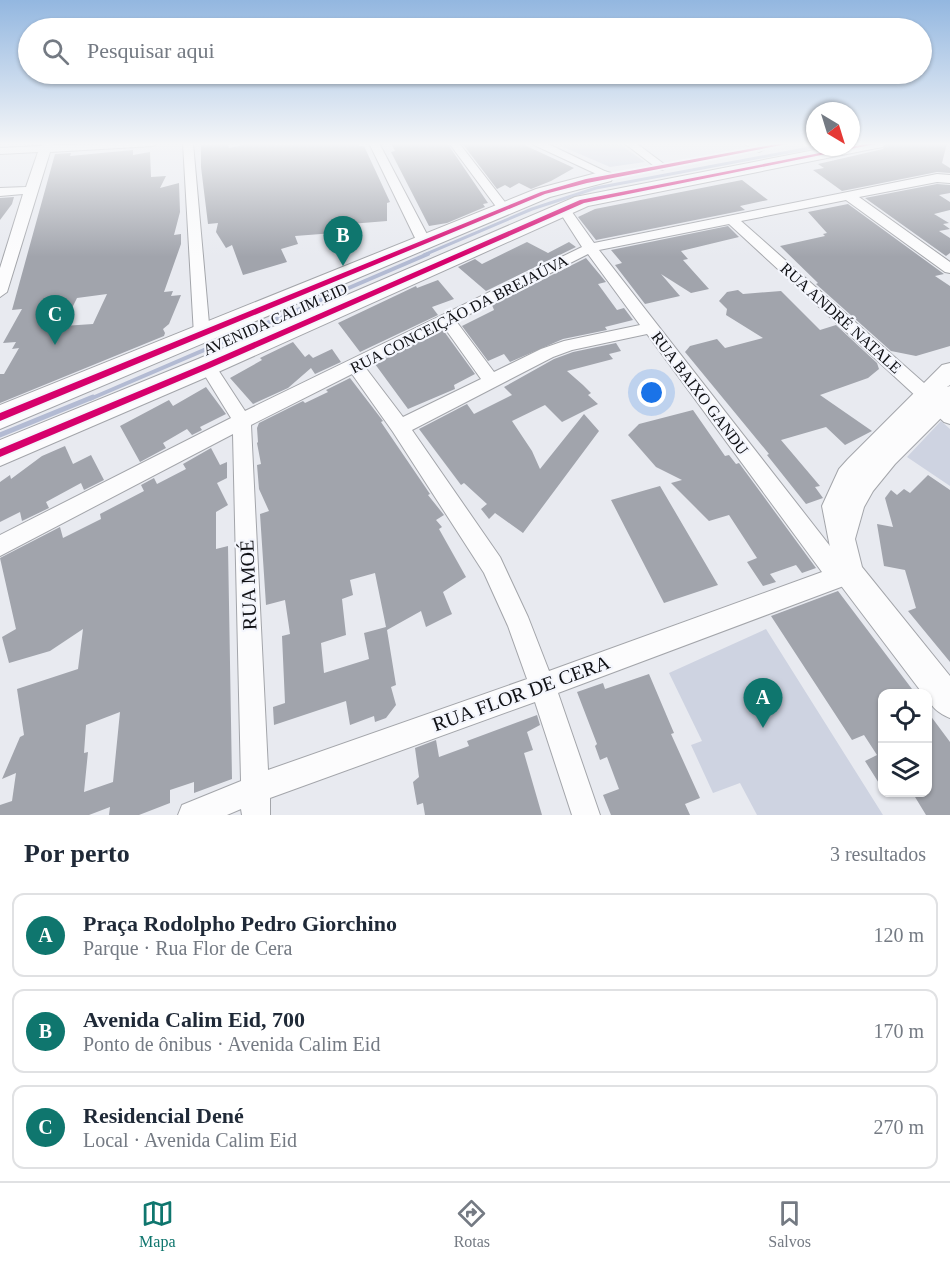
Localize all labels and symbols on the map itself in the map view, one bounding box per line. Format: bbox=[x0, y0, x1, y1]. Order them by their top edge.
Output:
north arrow bbox=[806, 102, 860, 156]
pin: B bbox=[324, 216, 362, 266]
street label: RUA CONCEIÇÃO DA BREJAÚVA bbox=[347, 250, 572, 377]
street label: RUA ANDRÉ NATALE bbox=[777, 259, 905, 377]
street label: AVENIDA CALIM EID bbox=[200, 279, 350, 359]
pin: C bbox=[36, 296, 74, 345]
street label: RUA BAIXO GANDU bbox=[648, 328, 752, 458]
your location bbox=[637, 378, 666, 407]
street label: RUA MOÉ bbox=[235, 539, 261, 631]
street label: RUA FLOR DE CERA bbox=[429, 650, 613, 735]
pin: A bbox=[744, 678, 783, 728]

